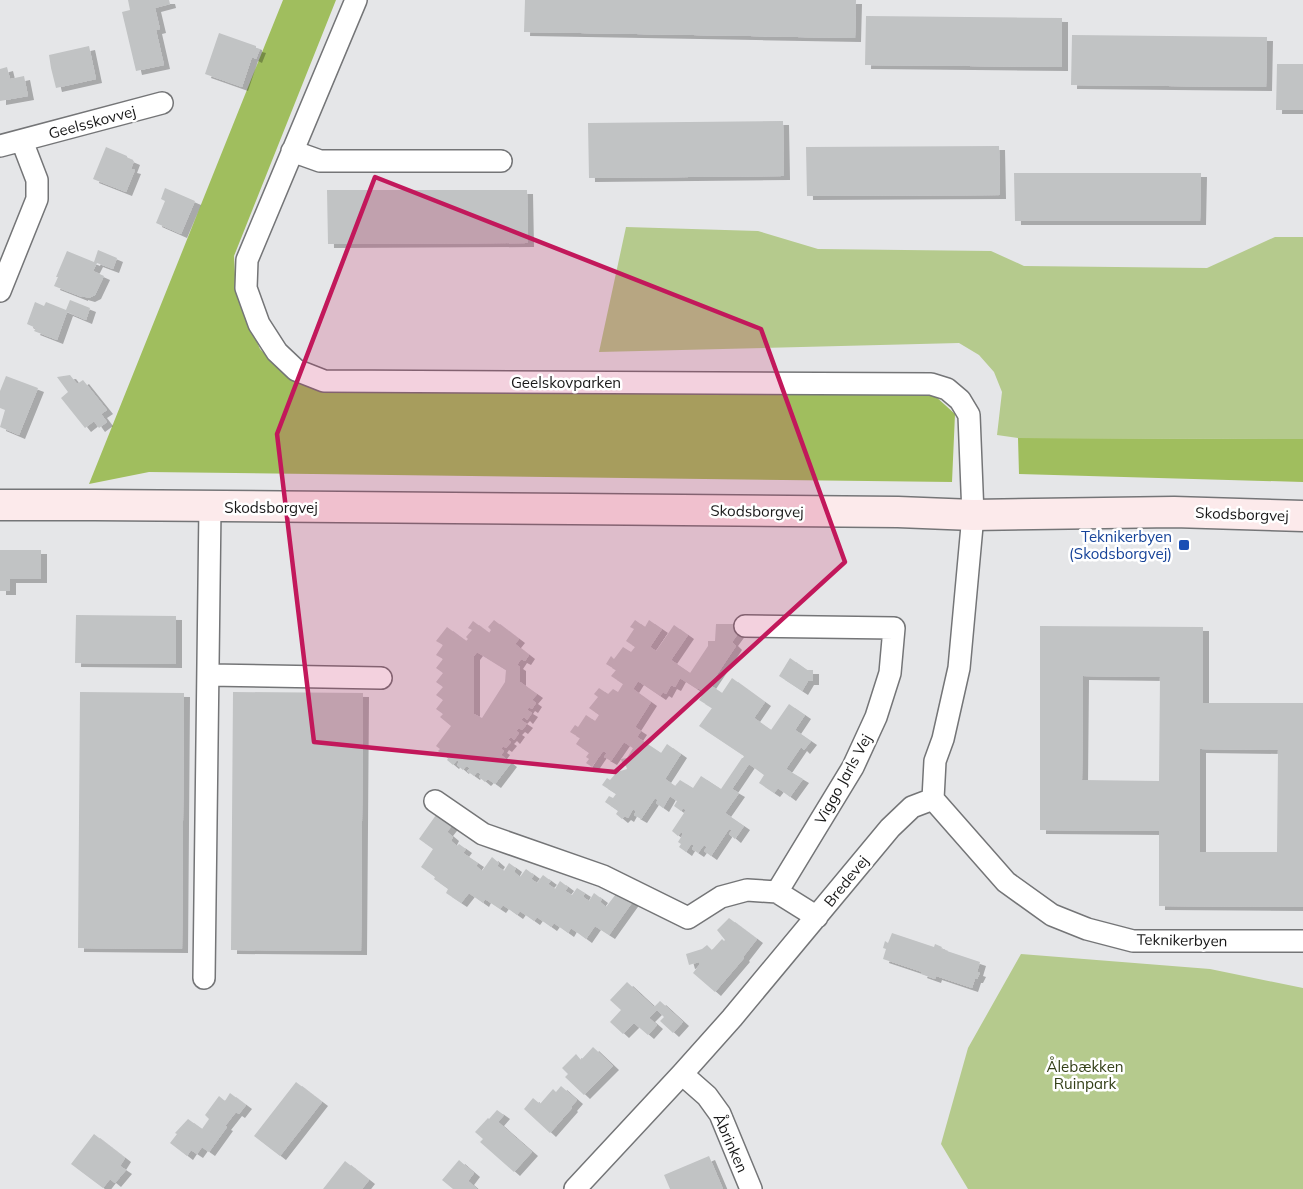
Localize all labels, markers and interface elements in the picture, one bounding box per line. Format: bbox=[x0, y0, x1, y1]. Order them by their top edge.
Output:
street label: Geelsskovvej bbox=[46, 101, 138, 143]
street label: Geelskovparken bbox=[511, 373, 621, 392]
street label: Skodsborgvej bbox=[224, 498, 318, 517]
street label: Skodsborgvej bbox=[710, 501, 804, 521]
street label: Skodsborgvej bbox=[1195, 503, 1289, 525]
place label: Teknikerbyen (Skodsborgvej) bbox=[1069, 527, 1172, 563]
marker: Teknikerbyen (Skodsborgvej) bbox=[1177, 538, 1191, 552]
street label: Viggo Jarls Vej bbox=[810, 731, 876, 827]
street label: Bredevej bbox=[820, 852, 872, 910]
street label: Teknikerbyen bbox=[1136, 930, 1228, 950]
park label: Ålebækken Ruinpark bbox=[1046, 1056, 1124, 1093]
street label: Åbrinken bbox=[710, 1110, 753, 1175]

